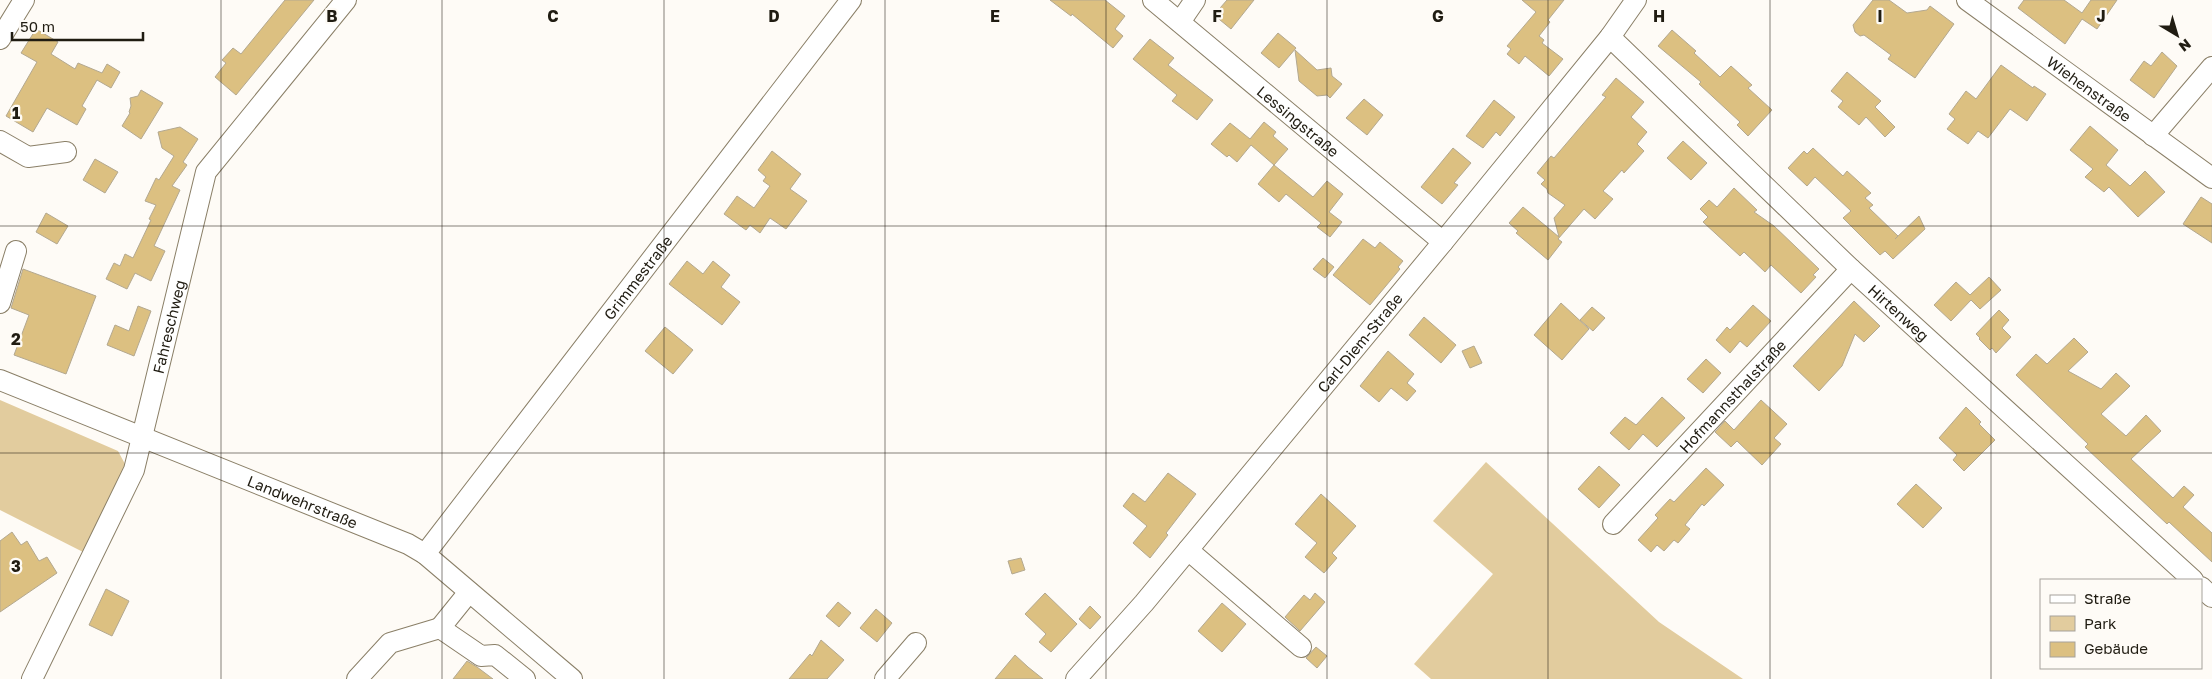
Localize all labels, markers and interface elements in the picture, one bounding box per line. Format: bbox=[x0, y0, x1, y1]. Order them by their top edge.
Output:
text: B bbox=[326, 6, 338, 26]
text: C bbox=[547, 6, 559, 26]
text: D bbox=[768, 6, 780, 26]
text: E bbox=[990, 6, 1000, 26]
text: F bbox=[1212, 6, 1222, 26]
text: G bbox=[1432, 6, 1444, 26]
text: H bbox=[1653, 6, 1665, 26]
text: I bbox=[1877, 6, 1883, 26]
text: J bbox=[2096, 6, 2106, 26]
scale bar bbox=[12, 10, 144, 42]
north arrow bbox=[2152, 10, 2202, 60]
text: 50 m bbox=[20, 17, 55, 35]
text: N bbox=[2176, 36, 2195, 56]
street label: Wiehenstraße bbox=[2043, 52, 2135, 126]
street label: Lessingstraße bbox=[1254, 82, 1343, 161]
text: 1 bbox=[12, 103, 20, 123]
street label: Grimmestraße bbox=[600, 231, 676, 323]
street label: Fahreschweg bbox=[149, 278, 189, 375]
street label: Hirtenweg bbox=[1865, 280, 1933, 344]
street label: Carl-Diem-Straße bbox=[1313, 289, 1406, 396]
text: 2 bbox=[11, 329, 21, 349]
street label: Hofmannsthalstraße bbox=[1675, 336, 1790, 456]
street label: Landwehrstraße bbox=[245, 471, 360, 532]
text: 3 bbox=[11, 556, 21, 576]
legend bbox=[2040, 579, 2202, 669]
text: Straße bbox=[2084, 589, 2131, 607]
text: Park bbox=[2084, 614, 2117, 632]
text: Gebäude bbox=[2084, 639, 2148, 657]

